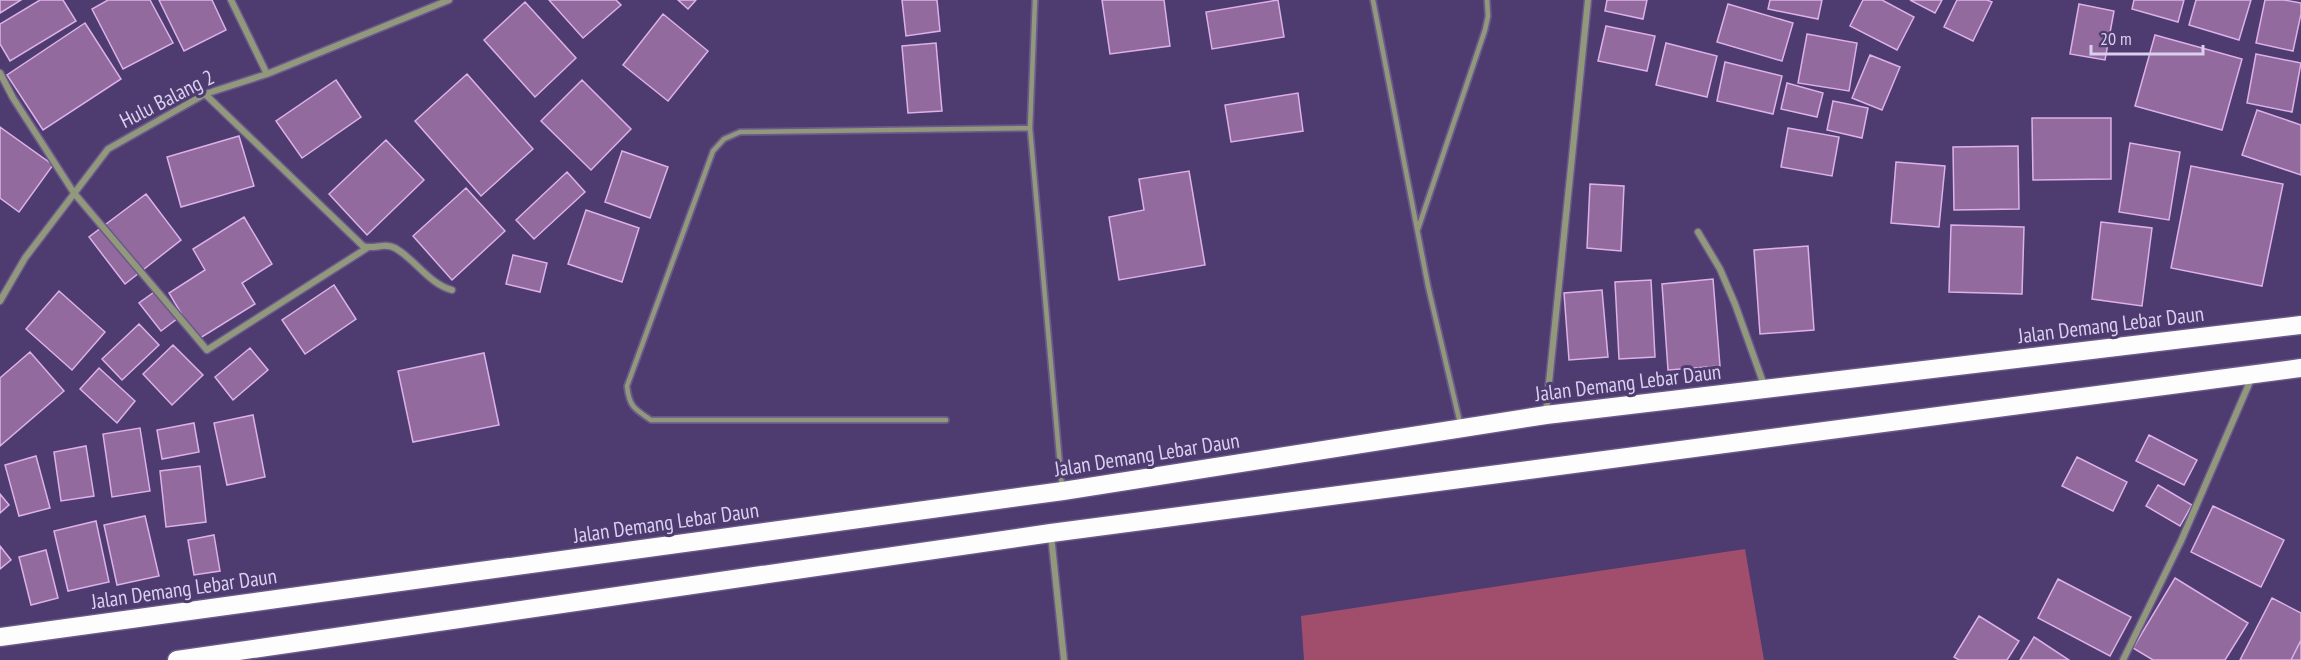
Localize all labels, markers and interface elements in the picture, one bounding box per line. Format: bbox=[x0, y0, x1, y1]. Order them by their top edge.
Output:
scale bar bbox=[2091, 18, 2204, 56]
text: 20 m bbox=[2100, 27, 2132, 50]
street label: Hulu Balang 2 bbox=[115, 63, 219, 134]
street label: Jalan Demang Lebar Daun bbox=[2016, 300, 2205, 349]
street label: Jalan Demang Lebar Daun bbox=[1533, 358, 1722, 407]
street label: Jalan Demang Lebar Daun bbox=[1052, 427, 1241, 483]
street label: Jalan Demang Lebar Daun bbox=[571, 496, 760, 549]
street label: Jalan Demang Lebar Daun bbox=[89, 562, 278, 615]

